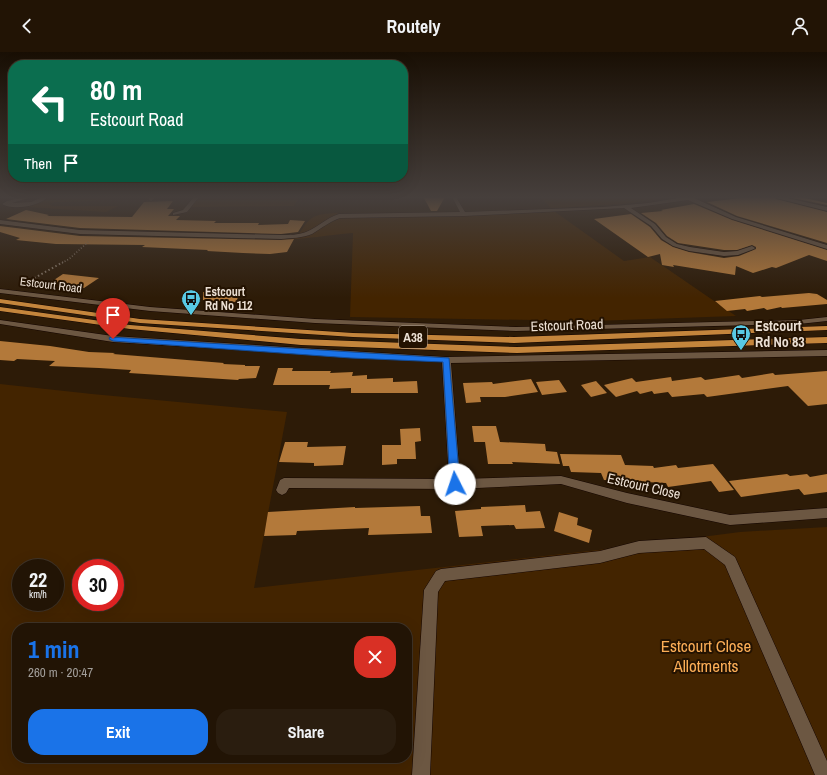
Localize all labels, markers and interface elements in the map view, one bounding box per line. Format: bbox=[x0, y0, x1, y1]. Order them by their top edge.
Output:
text: Routely bbox=[386, 14, 441, 39]
icon: back bbox=[16, 15, 38, 37]
icon: person bbox=[789, 15, 811, 37]
text: 80 m bbox=[90, 71, 142, 109]
icon: left bbox=[24, 76, 76, 128]
text: Estcourt Road bbox=[90, 107, 184, 132]
icon: arrive bbox=[60, 152, 82, 174]
text: Then bbox=[24, 153, 52, 174]
street label: Estcourt Road bbox=[19, 273, 83, 297]
place label: Estcourt Rd No 112 bbox=[205, 284, 253, 314]
bus stop icon: Estcourt Rd No 112 bbox=[180, 288, 202, 316]
pin bbox=[96, 298, 130, 339]
icon: arrive bbox=[102, 304, 124, 326]
street label: Estcourt Road bbox=[530, 315, 604, 335]
place label: Estcourt Rd No 83 bbox=[755, 317, 805, 351]
bus stop icon: Estcourt Rd No 83 bbox=[730, 323, 752, 351]
road number: A38 bbox=[399, 326, 427, 348]
position arrow bbox=[434, 463, 476, 505]
street label: Estcourt Close bbox=[606, 469, 682, 503]
speed limit sign: 30 bbox=[72, 559, 124, 611]
text: 22 bbox=[29, 566, 47, 593]
text: km/h bbox=[29, 588, 47, 601]
text: 1 min bbox=[28, 633, 79, 665]
park label: Estcourt Close Allotments bbox=[661, 634, 752, 677]
button: close bbox=[354, 636, 396, 678]
text: 260 m · 20:47 bbox=[28, 664, 93, 681]
button: Exit bbox=[28, 709, 208, 755]
button: Share bbox=[216, 709, 396, 755]

